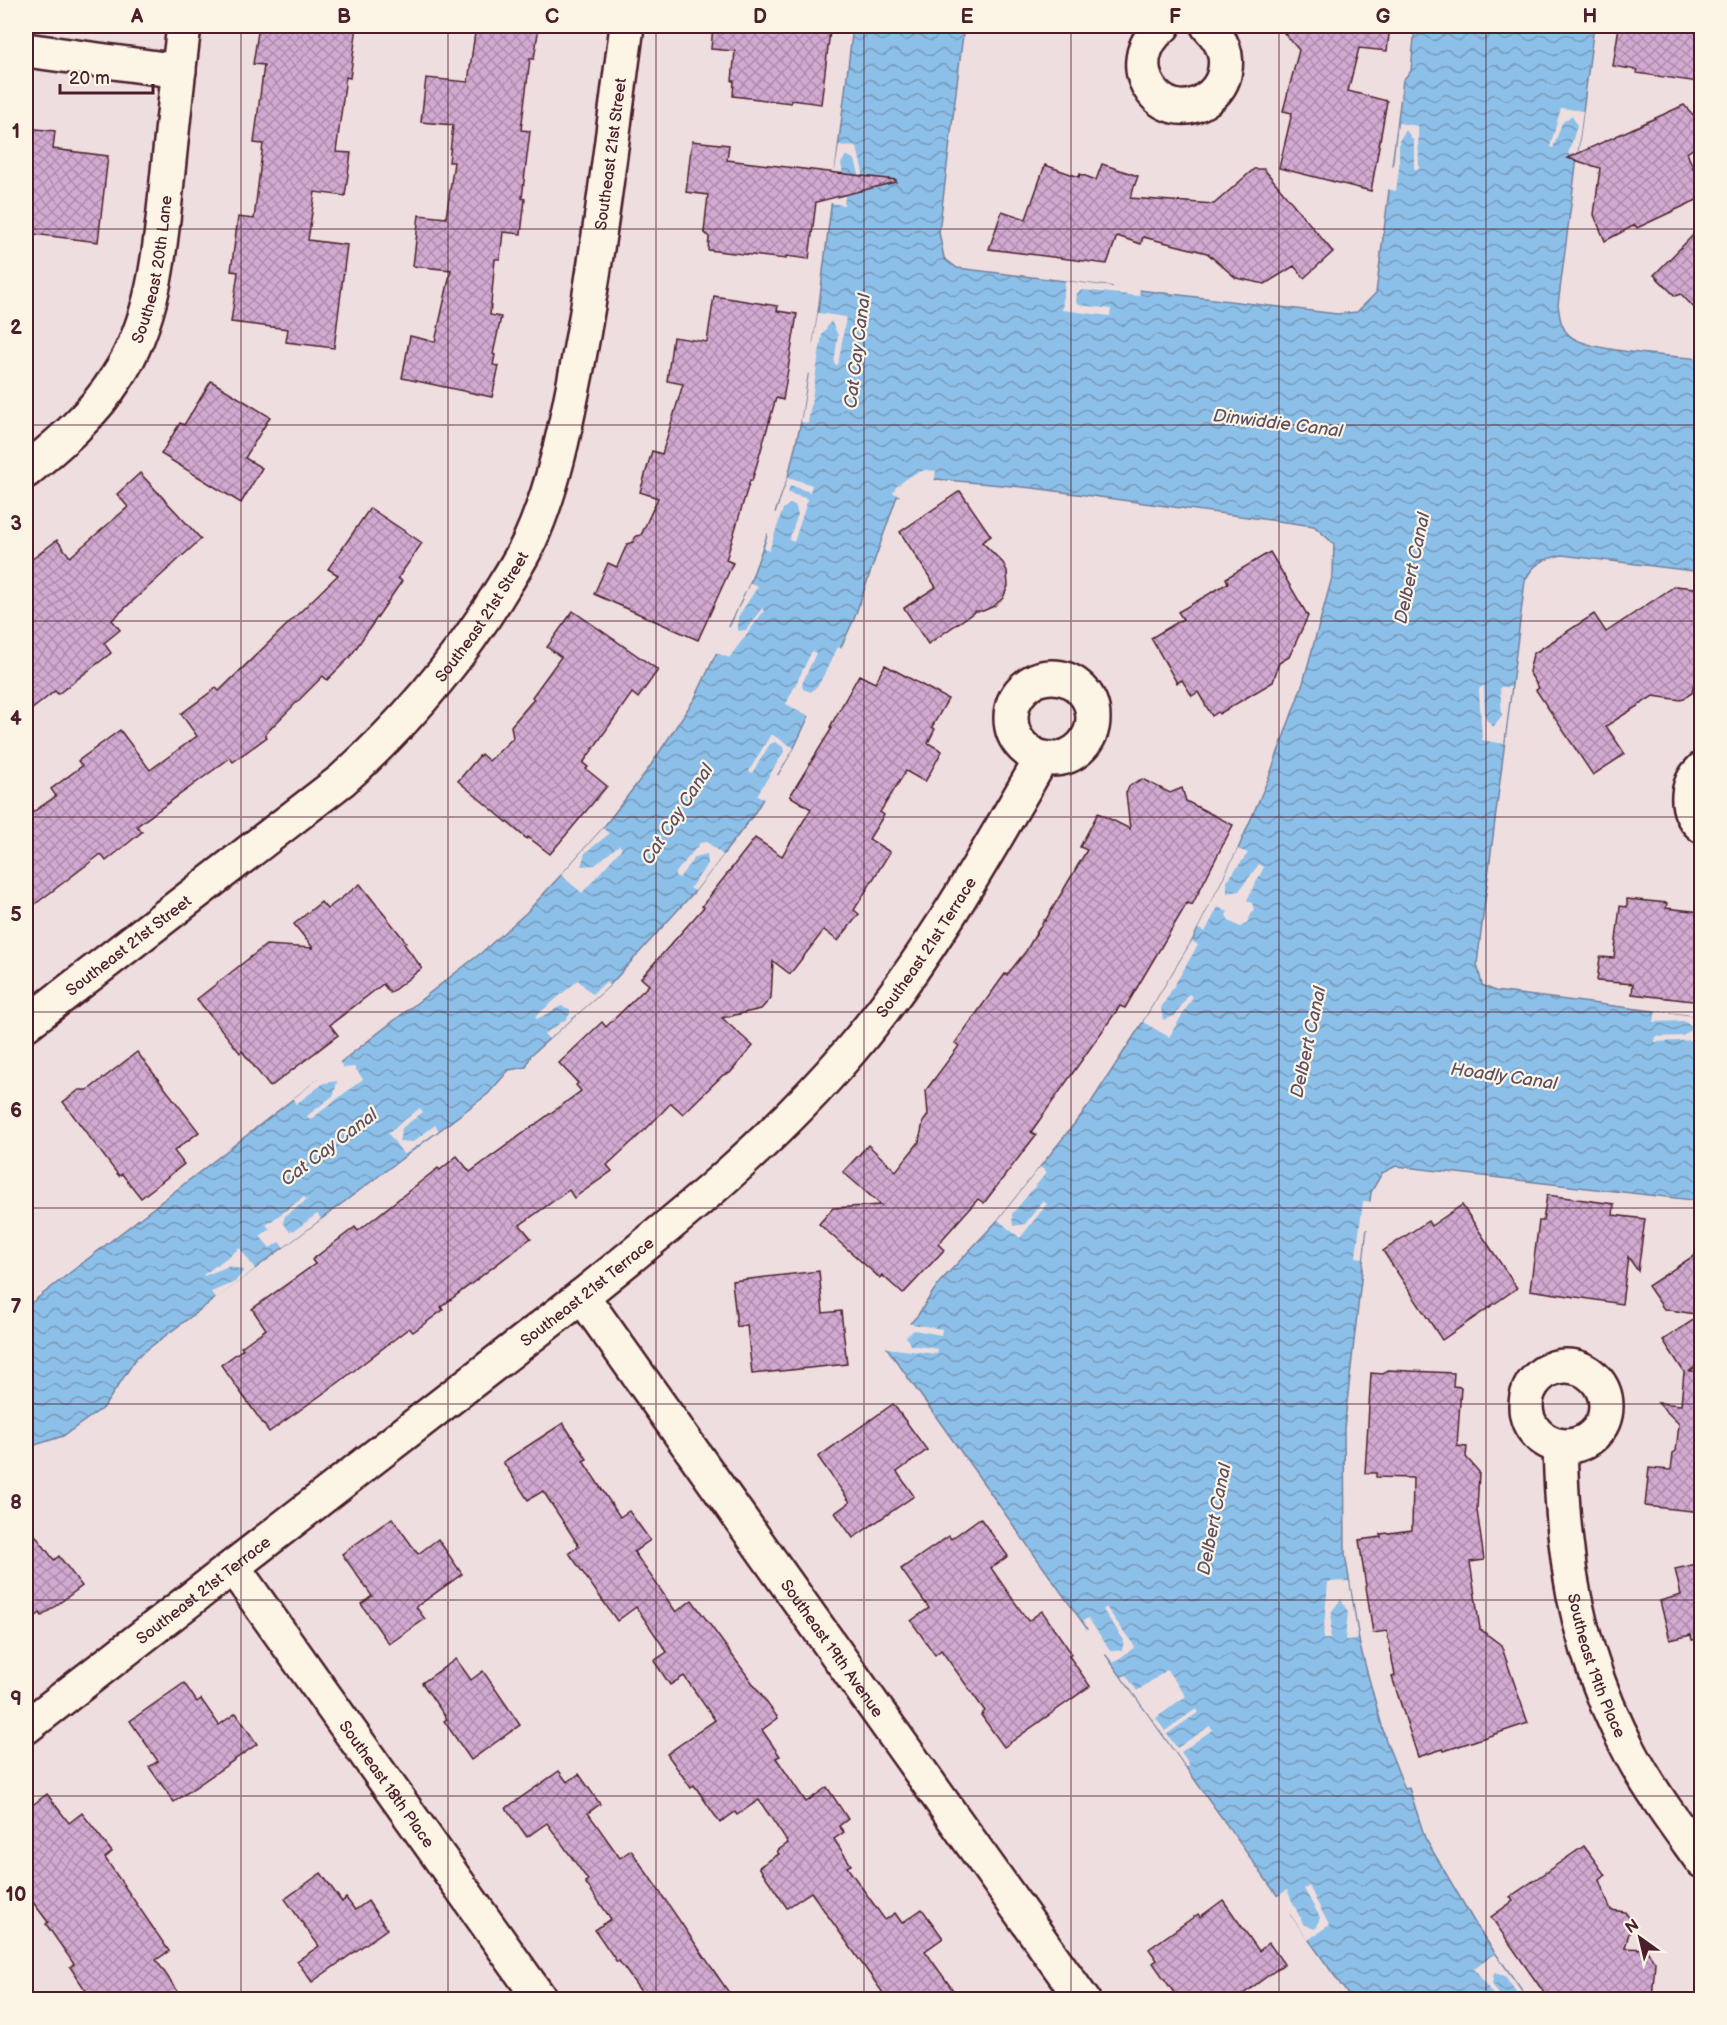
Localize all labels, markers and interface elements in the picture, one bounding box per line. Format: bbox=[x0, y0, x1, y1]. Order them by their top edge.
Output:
text: A bbox=[130, 5, 144, 29]
text: B bbox=[337, 5, 351, 29]
text: C bbox=[545, 5, 559, 29]
text: D bbox=[753, 5, 767, 29]
text: E bbox=[961, 5, 974, 29]
text: F bbox=[1169, 5, 1181, 29]
text: G bbox=[1376, 5, 1391, 29]
text: H bbox=[1583, 5, 1597, 29]
scale bar bbox=[60, 57, 153, 95]
text: 20 m bbox=[69, 68, 110, 89]
street label: Southeast 21st Street bbox=[592, 77, 631, 232]
text: 1 bbox=[12, 120, 20, 144]
street label: Southeast 20th Lane bbox=[128, 194, 177, 346]
water label: Cat Cay Canal bbox=[840, 292, 875, 410]
text: 2 bbox=[10, 316, 22, 340]
water label: Dinwiddie Canal bbox=[1212, 405, 1345, 442]
water label: Delbert Canal bbox=[1390, 510, 1435, 626]
text: 3 bbox=[10, 512, 22, 536]
street label: Southeast 21st Street bbox=[432, 549, 533, 686]
text: 4 bbox=[10, 707, 22, 731]
water label: Cat Cay Canal bbox=[637, 759, 718, 868]
street label: Southeast 21st Terrace bbox=[873, 874, 981, 1022]
street label: Southeast 21st Street bbox=[63, 892, 196, 1001]
text: 5 bbox=[10, 903, 22, 927]
water label: Delbert Canal bbox=[1286, 984, 1331, 1100]
water label: Hoadly Canal bbox=[1449, 1059, 1559, 1094]
text: 6 bbox=[10, 1099, 22, 1123]
water label: Cat Cay Canal bbox=[277, 1104, 382, 1191]
street label: Southeast 21st Terrace bbox=[517, 1234, 659, 1351]
text: 7 bbox=[10, 1295, 22, 1319]
water label: Delbert Canal bbox=[1193, 1461, 1236, 1577]
text: 8 bbox=[10, 1491, 22, 1515]
street label: Southeast 21st Terrace bbox=[133, 1533, 275, 1649]
street label: Southeast 19th Avenue bbox=[776, 1576, 887, 1722]
street label: Southeast 19th Place bbox=[1563, 1592, 1629, 1742]
text: 9 bbox=[10, 1687, 22, 1711]
street label: Southeast 18th Place bbox=[334, 1717, 438, 1852]
text: 10 bbox=[6, 1883, 26, 1907]
north arrow bbox=[1610, 1908, 1670, 1968]
text: N bbox=[1622, 1916, 1643, 1938]

